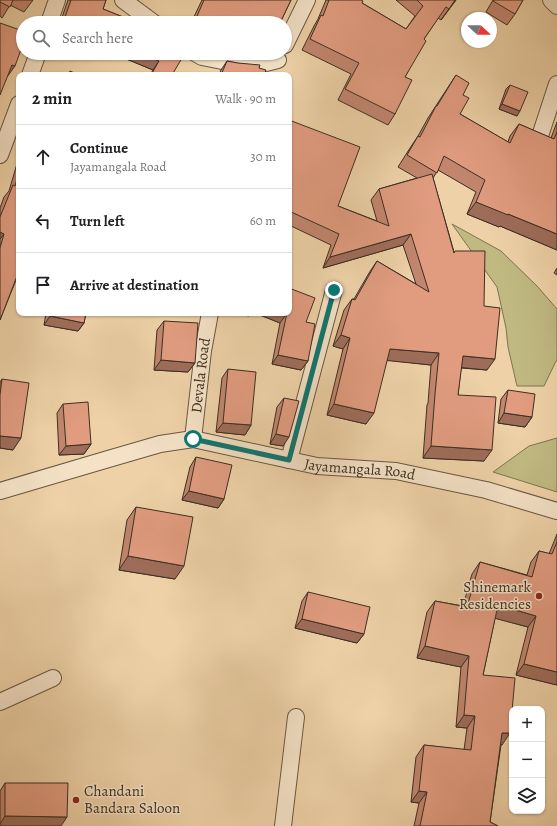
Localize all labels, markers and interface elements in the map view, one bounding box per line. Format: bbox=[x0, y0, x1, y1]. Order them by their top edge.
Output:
north arrow bbox=[461, 12, 497, 48]
search box bbox=[16, 16, 292, 60]
icon: search bbox=[30, 27, 52, 49]
text: Search here bbox=[62, 28, 133, 48]
text: 2 min bbox=[32, 87, 72, 110]
text: Walk · 90 m bbox=[215, 90, 276, 107]
text: Continue bbox=[70, 138, 128, 158]
icon: ahead bbox=[32, 146, 54, 168]
text: 30 m bbox=[250, 148, 276, 165]
text: Jayamangala Road bbox=[70, 158, 167, 175]
icon: left bbox=[32, 210, 54, 232]
text: Turn left bbox=[70, 211, 125, 231]
text: 60 m bbox=[250, 212, 276, 229]
icon: arrive bbox=[32, 274, 54, 296]
text: Arrive at destination bbox=[70, 275, 199, 295]
route end bbox=[325, 281, 343, 299]
street label: Devala Road bbox=[186, 335, 215, 414]
route start bbox=[184, 430, 202, 448]
street label: Jayamangala Road bbox=[302, 453, 418, 485]
place label: Shinemark Residencies bbox=[459, 577, 532, 614]
marker: Shinemark Residencies bbox=[534, 591, 544, 601]
map controls bbox=[509, 706, 545, 814]
button: + bbox=[509, 706, 545, 742]
button: − bbox=[509, 742, 545, 778]
button: layers bbox=[509, 778, 545, 814]
place label: Chandani Bandara Saloon bbox=[84, 781, 180, 818]
marker: Chandani Bandara Saloon bbox=[71, 795, 81, 805]

